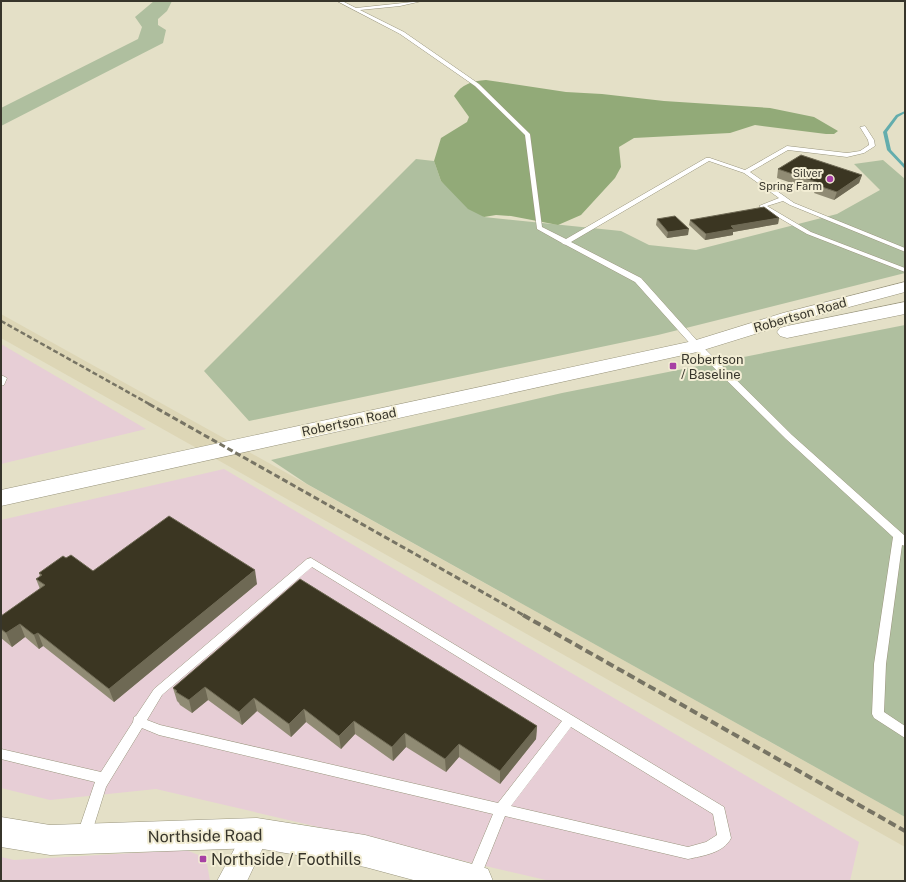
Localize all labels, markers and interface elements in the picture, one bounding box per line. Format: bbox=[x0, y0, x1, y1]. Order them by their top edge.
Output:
place label: Silver Spring Farm bbox=[759, 167, 822, 192]
marker: Silver Spring Farm bbox=[825, 174, 835, 184]
street label: Robertson Road bbox=[752, 295, 848, 335]
place label: Robertson / Baseline bbox=[681, 352, 743, 382]
marker: Robertson / Baseline bbox=[668, 361, 678, 371]
street label: Robertson Road bbox=[300, 405, 398, 439]
street label: Northside Road bbox=[147, 826, 263, 846]
place label: Northside / Foothills bbox=[211, 850, 361, 869]
marker: Northside / Foothills bbox=[198, 854, 208, 864]

